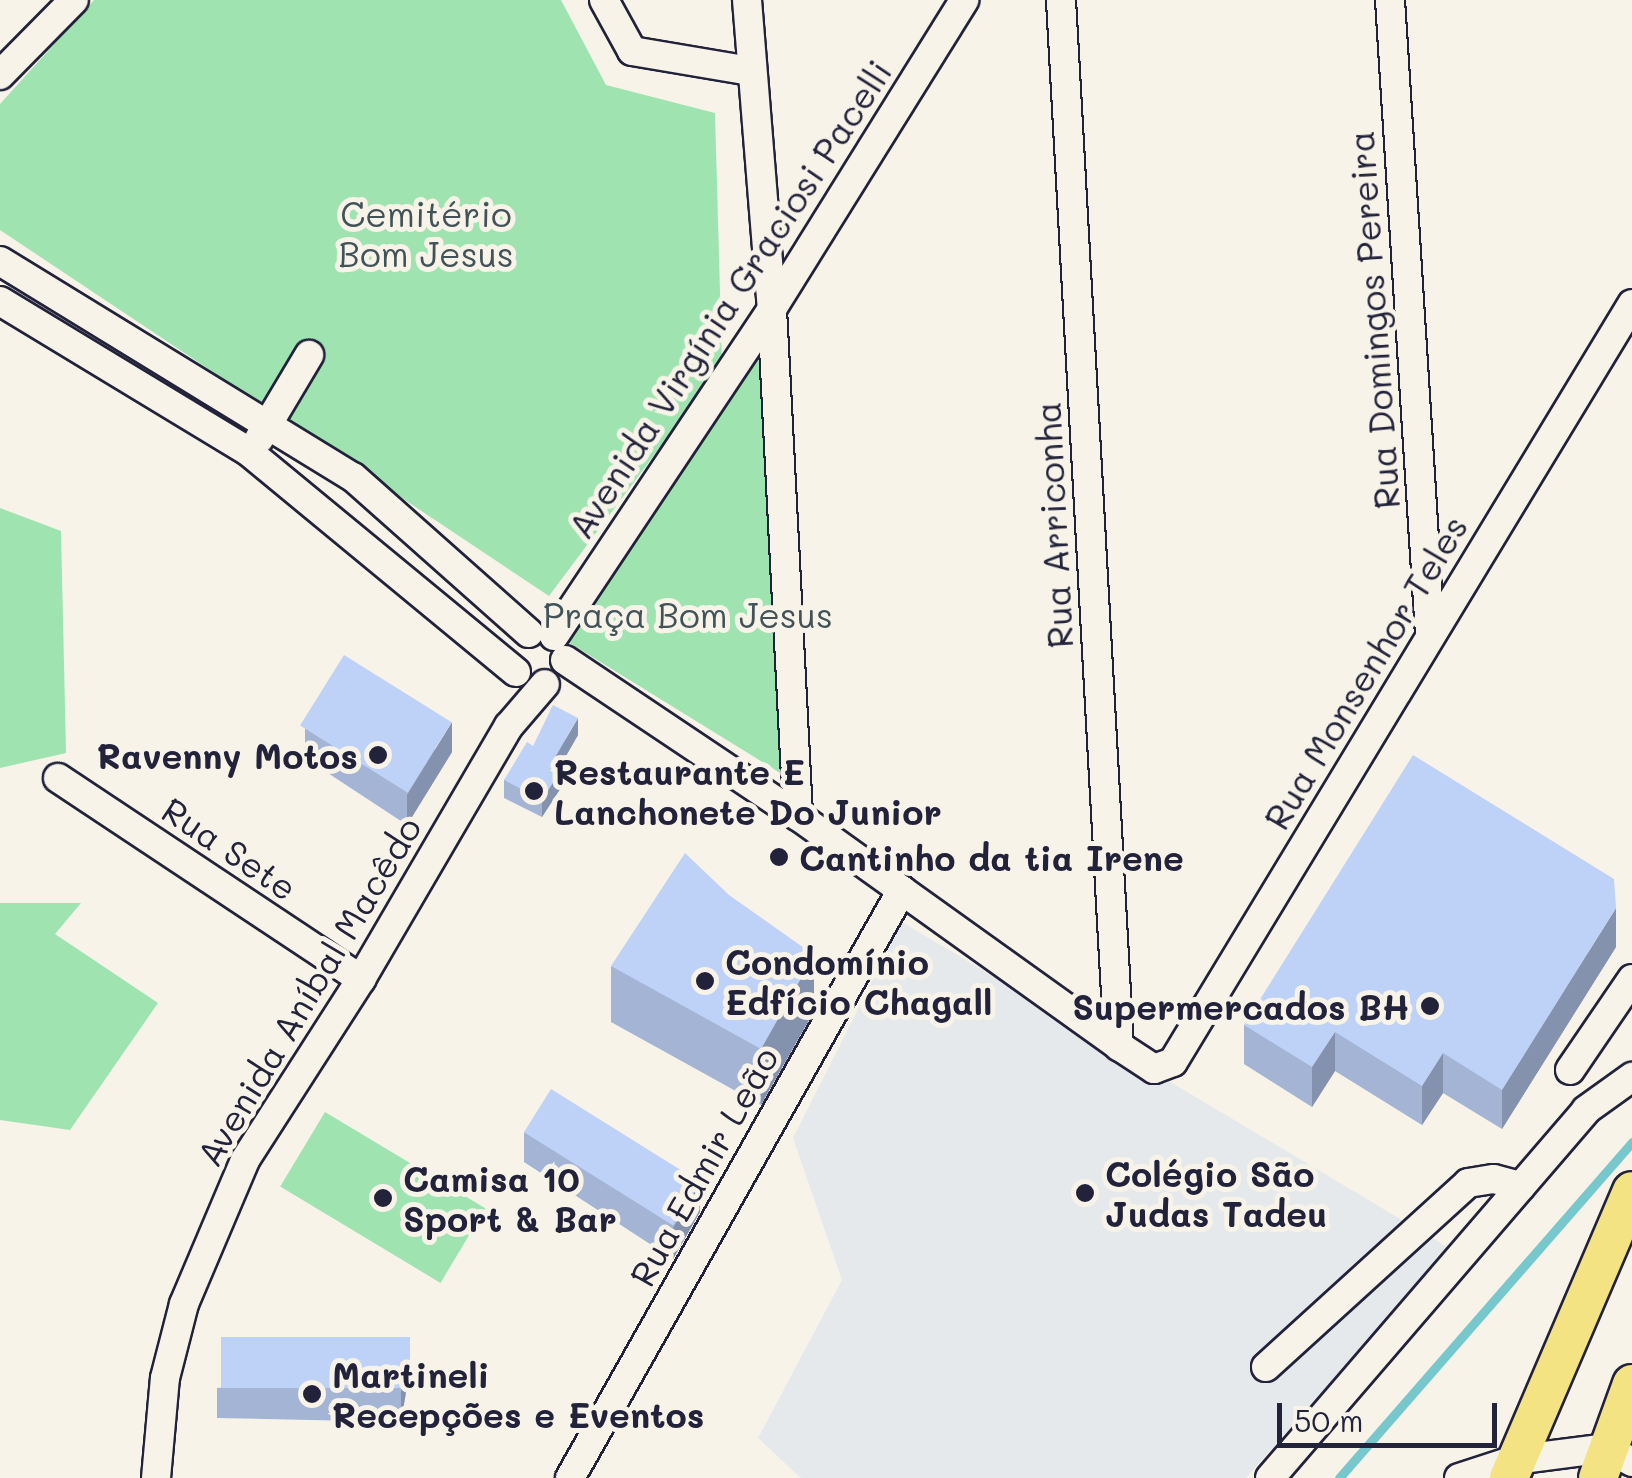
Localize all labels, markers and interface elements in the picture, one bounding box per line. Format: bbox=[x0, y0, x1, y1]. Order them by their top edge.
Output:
street label: Avenida Virgínia Graciosi Pacelli bbox=[559, 52, 899, 546]
street label: Rua Domingos Pereira bbox=[1339, 129, 1407, 511]
park label: Cemitério Bom Jesus bbox=[338, 192, 514, 274]
street label: Rua Arriconha bbox=[1026, 401, 1080, 649]
street label: Rua Monsenhor Teles bbox=[1255, 508, 1475, 836]
park label: Praça Bom Jesus bbox=[543, 593, 833, 635]
place label: Ravenny Motos bbox=[97, 734, 358, 776]
marker: Ravenny Motos bbox=[367, 744, 389, 766]
place label: Restaurante E Lanchonete Do Junior bbox=[554, 750, 942, 832]
marker: Restaurante E Lanchonete Do Junior bbox=[523, 780, 545, 802]
street label: Rua Sete bbox=[155, 788, 305, 908]
street label: Avenida Aníbal Macêdo bbox=[187, 809, 429, 1173]
place label: Cantinho da tia Irene bbox=[799, 836, 1184, 878]
marker: Cantinho da tia Irene bbox=[768, 846, 790, 868]
place label: Condomínio Edfício Chagall bbox=[725, 940, 992, 1022]
marker: Condomínio Edfício Chagall bbox=[694, 970, 716, 992]
place label: Supermercados BH bbox=[1072, 985, 1410, 1027]
marker: Supermercados BH bbox=[1419, 995, 1441, 1017]
street label: Rua Edmir Leão bbox=[620, 1039, 786, 1293]
place label: Colégio São Judas Tadeu bbox=[1105, 1152, 1327, 1234]
place label: Camisa 10 Sport & Bar bbox=[403, 1157, 617, 1239]
marker: Colégio São Judas Tadeu bbox=[1074, 1182, 1096, 1204]
marker: Camisa 10 Sport & Bar bbox=[372, 1187, 394, 1209]
place label: Martineli Recepções e Eventos bbox=[332, 1353, 704, 1435]
marker: Martineli Recepções e Eventos bbox=[301, 1383, 323, 1405]
scale bar bbox=[1282, 1383, 1502, 1445]
text: 50 m bbox=[1294, 1400, 1364, 1440]

